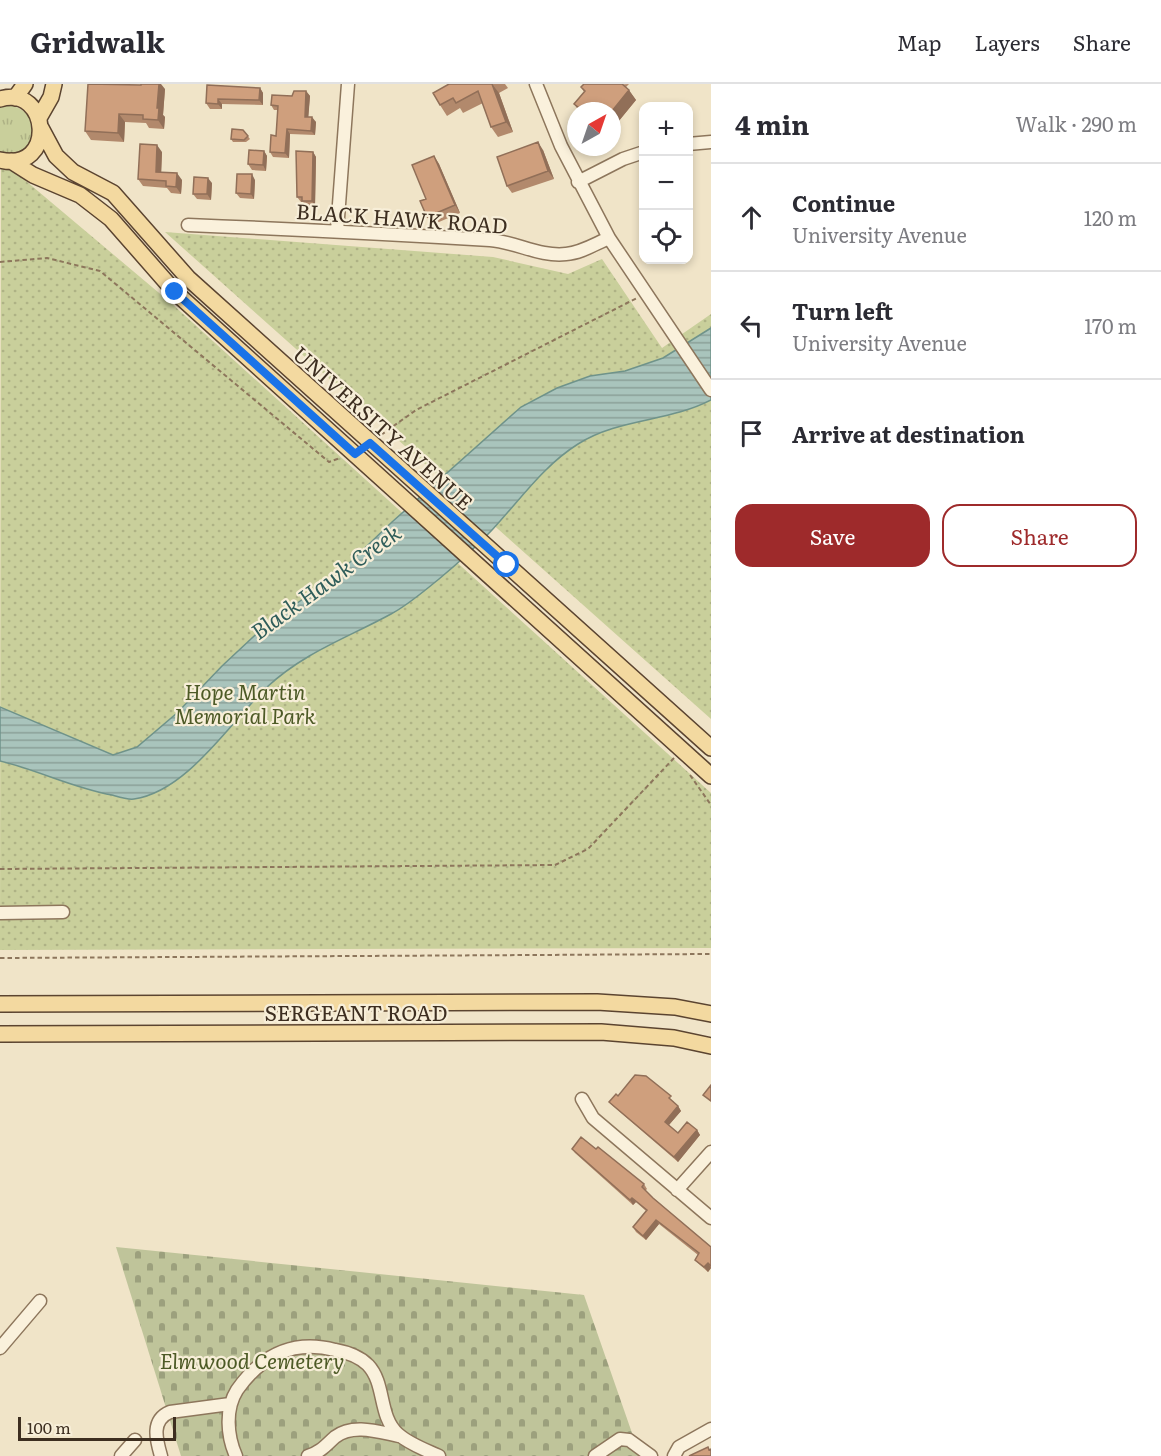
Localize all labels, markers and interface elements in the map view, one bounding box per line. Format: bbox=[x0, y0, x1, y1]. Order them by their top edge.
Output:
text: Gridwalk bbox=[30, 20, 165, 62]
text: Map bbox=[897, 26, 942, 57]
text: Layers bbox=[975, 26, 1040, 57]
text: Share bbox=[1073, 26, 1131, 57]
north arrow bbox=[567, 102, 621, 156]
map controls bbox=[639, 102, 693, 264]
button: + bbox=[639, 102, 693, 156]
text: 4 min bbox=[735, 104, 809, 143]
text: Walk · 290 m bbox=[1016, 108, 1137, 138]
button: − bbox=[639, 156, 693, 210]
text: Continue bbox=[792, 186, 895, 219]
street label: BLACK HAWK ROAD bbox=[295, 194, 509, 240]
icon: ahead bbox=[735, 201, 768, 234]
text: 120 m bbox=[1084, 202, 1137, 232]
button: locate bbox=[639, 210, 693, 264]
text: University Avenue bbox=[792, 219, 967, 249]
route end bbox=[161, 278, 187, 304]
text: Turn left bbox=[792, 294, 893, 327]
icon: left bbox=[735, 309, 768, 342]
text: 170 m bbox=[1084, 310, 1137, 340]
text: University Avenue bbox=[792, 327, 967, 357]
street label: UNIVERSITY AVENUE bbox=[287, 338, 481, 516]
icon: arrive bbox=[735, 417, 768, 450]
text: Arrive at destination bbox=[792, 417, 1025, 450]
button: Save bbox=[735, 504, 930, 567]
button: Share bbox=[942, 504, 1137, 567]
water label: Black Hawk Creek bbox=[243, 515, 407, 647]
route start bbox=[493, 551, 519, 577]
park label: Hope Martin Memorial Park bbox=[174, 675, 316, 730]
street label: SERGEANT ROAD bbox=[264, 996, 448, 1027]
park label: Elmwood Cemetery bbox=[160, 1344, 344, 1375]
scale bar bbox=[18, 1414, 176, 1442]
text: 100 m bbox=[27, 1415, 71, 1439]

